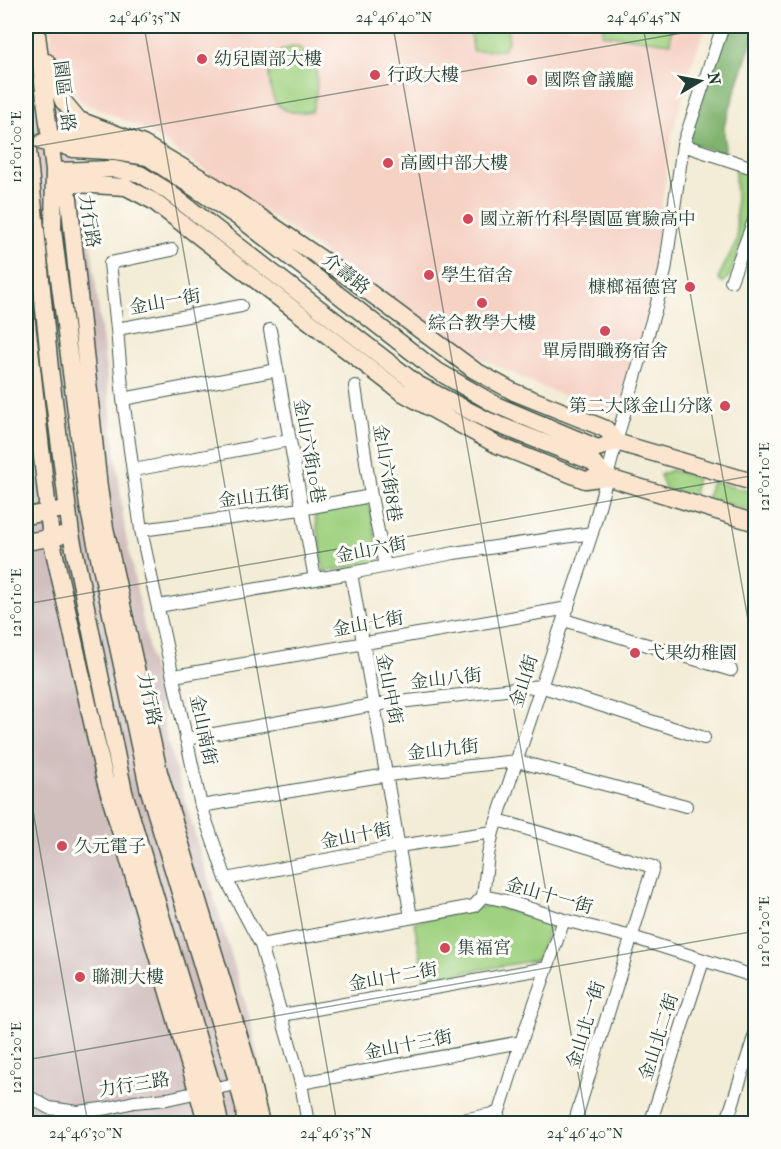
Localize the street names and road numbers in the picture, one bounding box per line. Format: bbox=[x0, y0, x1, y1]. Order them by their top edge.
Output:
street label: 園區一路 bbox=[49, 59, 79, 133]
street label: 力行路 bbox=[74, 193, 104, 249]
street label: 介壽路 bbox=[318, 249, 374, 299]
street label: 金山一街 bbox=[128, 285, 202, 319]
street label: 金山六街10巷 bbox=[289, 397, 329, 505]
street label: 金山六街8巷 bbox=[369, 422, 405, 524]
street label: 金山五街 bbox=[217, 482, 291, 512]
street label: 金山六街 bbox=[334, 533, 408, 567]
street label: 金山七街 bbox=[331, 607, 405, 641]
street label: 金山中街 bbox=[372, 652, 406, 726]
street label: 金山街 bbox=[506, 652, 542, 710]
street label: 金山八街 bbox=[409, 665, 483, 693]
street label: 力行路 bbox=[133, 670, 165, 728]
street label: 金山南街 bbox=[185, 693, 221, 767]
street label: 金山九街 bbox=[406, 736, 480, 764]
street label: 金山十街 bbox=[319, 819, 393, 853]
street label: 金山十一街 bbox=[503, 874, 595, 918]
street label: 金山十二街 bbox=[347, 959, 439, 995]
street label: 金山北一街 bbox=[563, 979, 609, 1071]
street label: 金山北二街 bbox=[635, 991, 683, 1083]
street label: 金山十三街 bbox=[362, 1026, 454, 1064]
street label: 力行三路 bbox=[97, 1069, 171, 1101]

